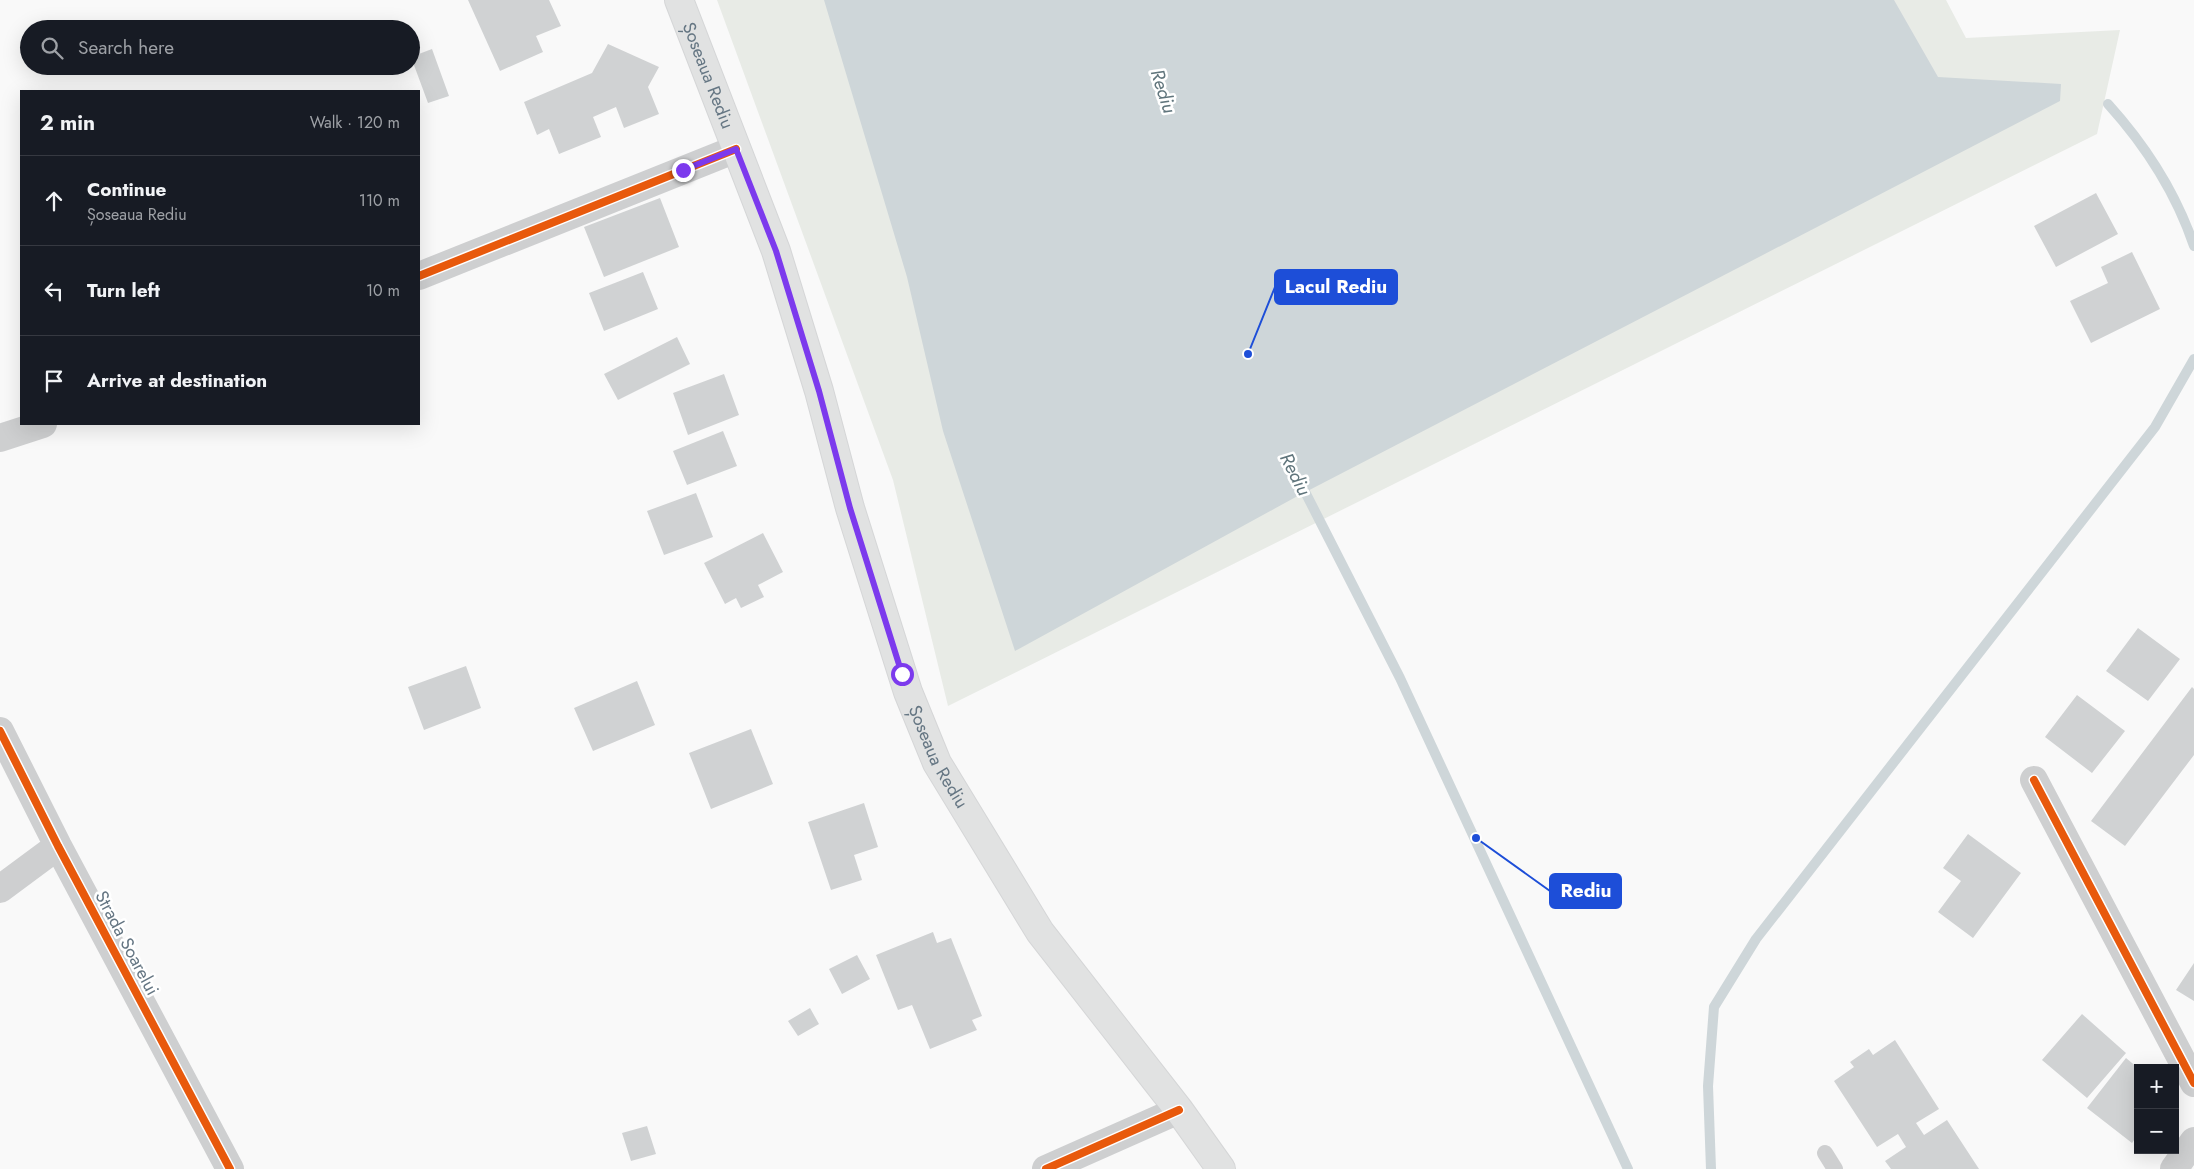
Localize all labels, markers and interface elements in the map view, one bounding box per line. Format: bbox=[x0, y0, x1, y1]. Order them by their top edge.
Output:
street label: Șoseaua Rediu bbox=[676, 19, 741, 133]
search box bbox=[20, 20, 420, 75]
icon: search bbox=[38, 34, 66, 62]
text: Search here bbox=[78, 34, 174, 61]
water label: Rediu bbox=[1144, 66, 1183, 117]
text: 2 min bbox=[40, 108, 95, 138]
text: Walk · 120 m bbox=[310, 111, 400, 134]
route end bbox=[672, 159, 695, 182]
text: Continue bbox=[87, 176, 166, 203]
icon: ahead bbox=[40, 187, 68, 215]
text: 110 m bbox=[359, 189, 400, 212]
text: Șoseaua Rediu bbox=[87, 203, 187, 226]
callout: Lacul Rediu bbox=[1275, 270, 1397, 304]
text: Lacul Rediu bbox=[1285, 273, 1387, 300]
icon: left bbox=[40, 277, 68, 305]
text: Turn left bbox=[87, 277, 160, 304]
text: 10 m bbox=[366, 279, 400, 302]
icon: arrive bbox=[40, 367, 68, 395]
text: Arrive at destination bbox=[87, 367, 267, 394]
water label: Rediu bbox=[1273, 448, 1318, 501]
route start bbox=[891, 663, 914, 686]
street label: Șoseaua Rediu bbox=[902, 701, 975, 813]
callout: Rediu bbox=[1550, 874, 1621, 908]
text: Rediu bbox=[1560, 877, 1612, 904]
street label: Strada Soarelui bbox=[88, 886, 166, 1000]
map controls bbox=[2134, 1064, 2179, 1154]
button: + bbox=[2134, 1064, 2179, 1109]
button: − bbox=[2134, 1109, 2179, 1154]

